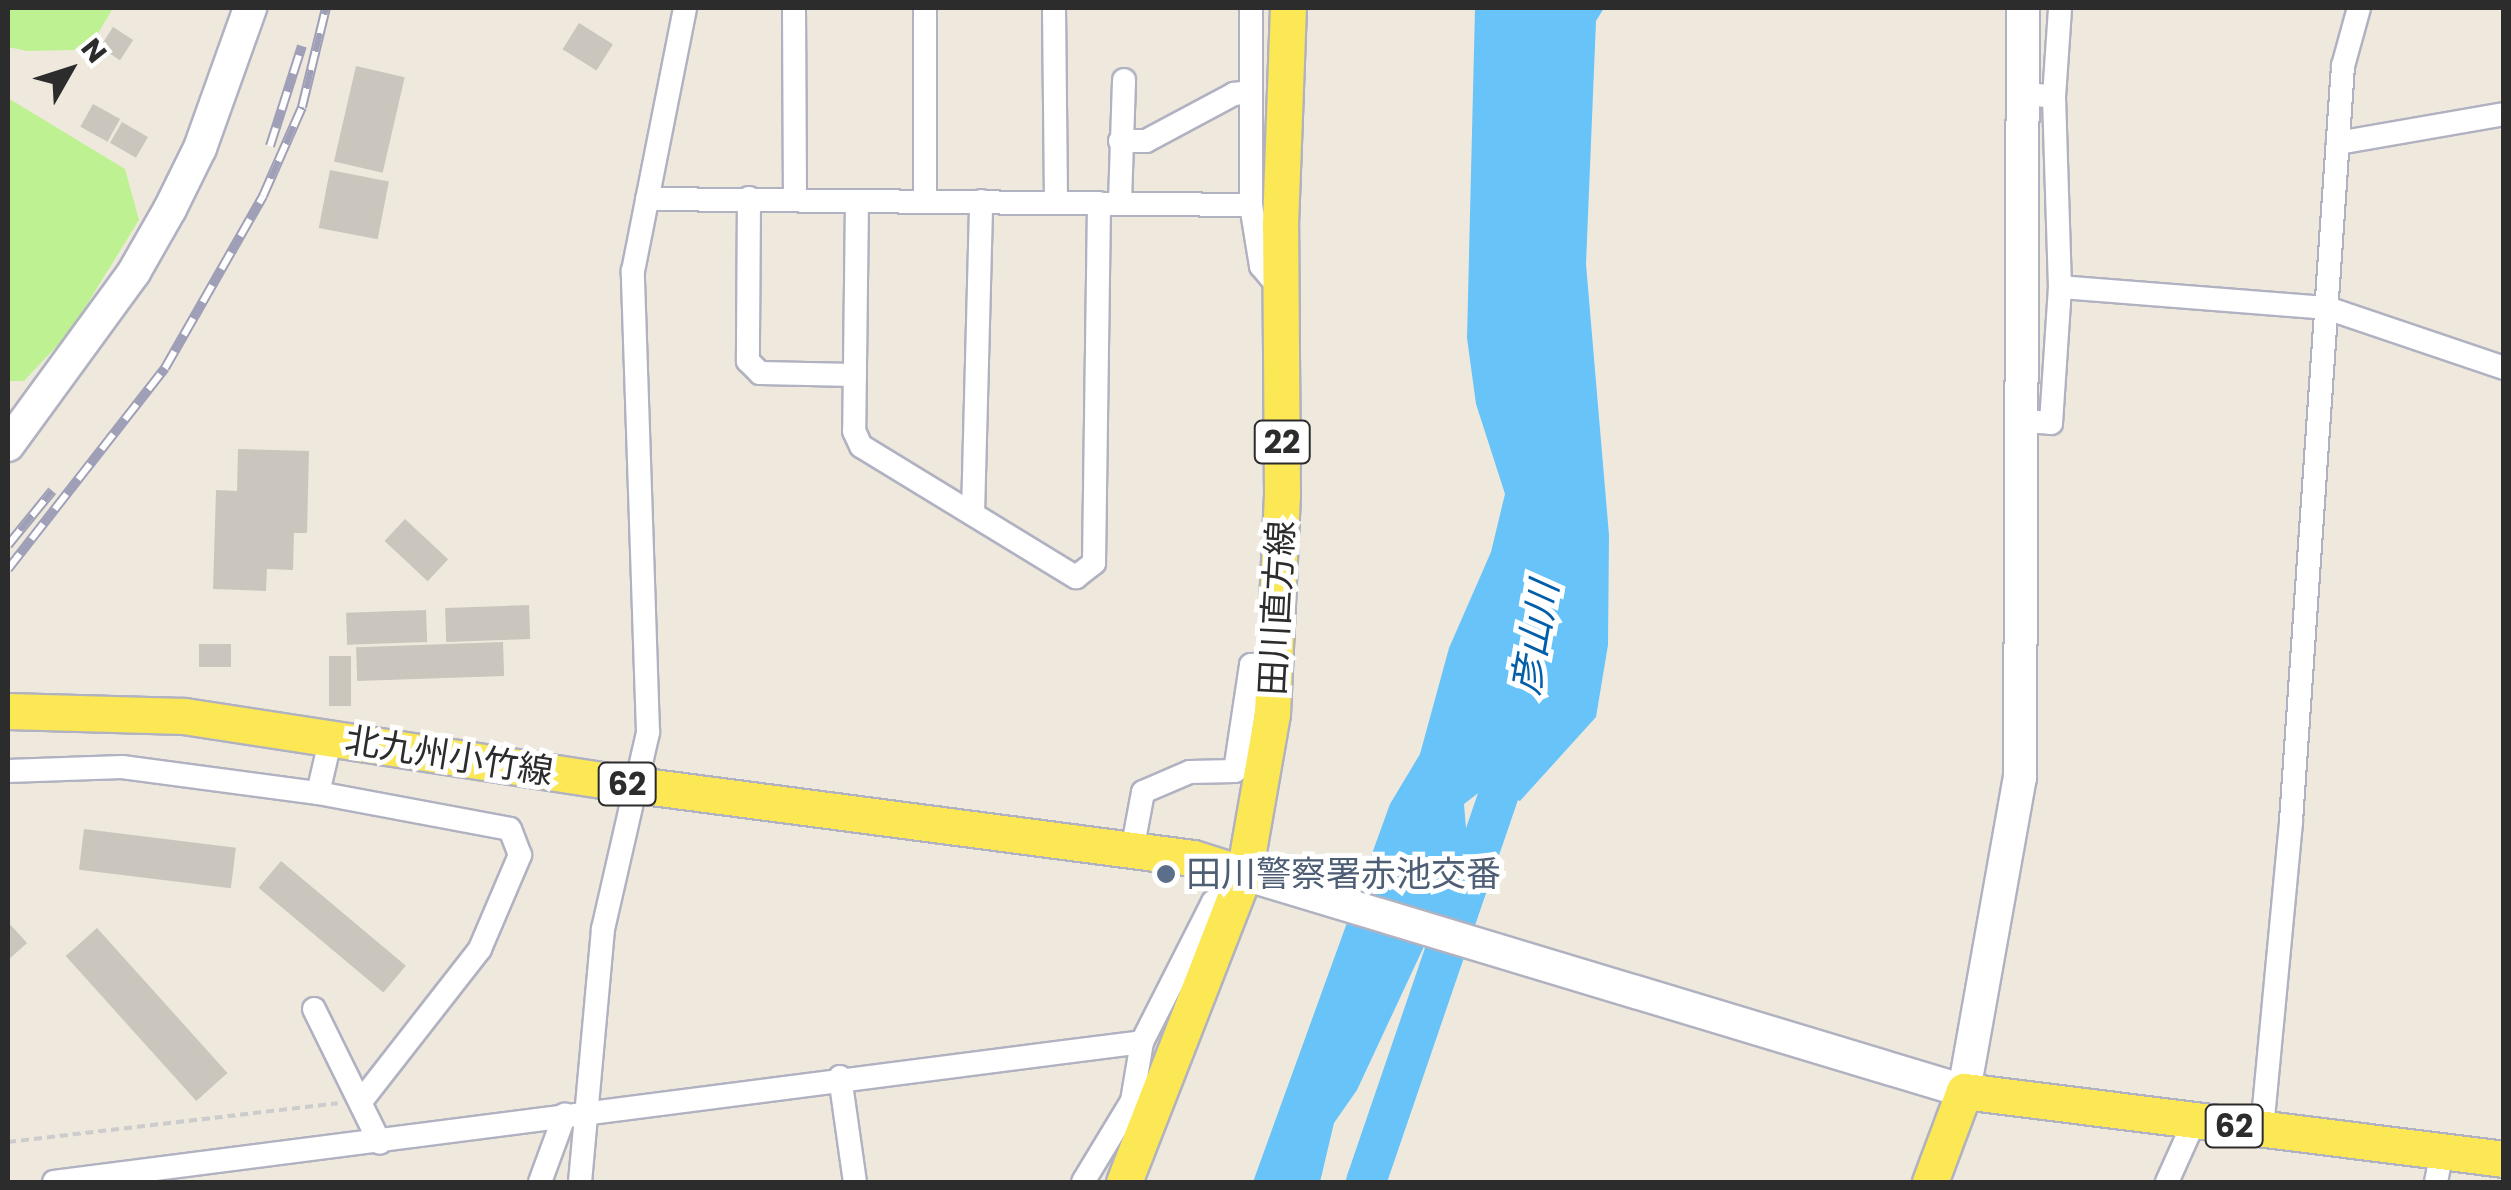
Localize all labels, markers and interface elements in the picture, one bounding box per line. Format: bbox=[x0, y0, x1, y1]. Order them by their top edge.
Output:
north arrow bbox=[20, 20, 120, 120]
text: N bbox=[72, 30, 115, 71]
road number: 22 bbox=[1252, 415, 1312, 469]
street label: 田川直方線 bbox=[1251, 520, 1303, 696]
water label: 彦山川 bbox=[1503, 578, 1567, 698]
street label: 北九州小竹線 bbox=[342, 719, 556, 793]
road number: 62 bbox=[597, 757, 657, 811]
place label: 田川警察署赤池交番 bbox=[1186, 853, 1501, 895]
marker: 田川警察署赤池交番 bbox=[1155, 863, 1177, 885]
road number: 62 bbox=[2204, 1099, 2264, 1153]

